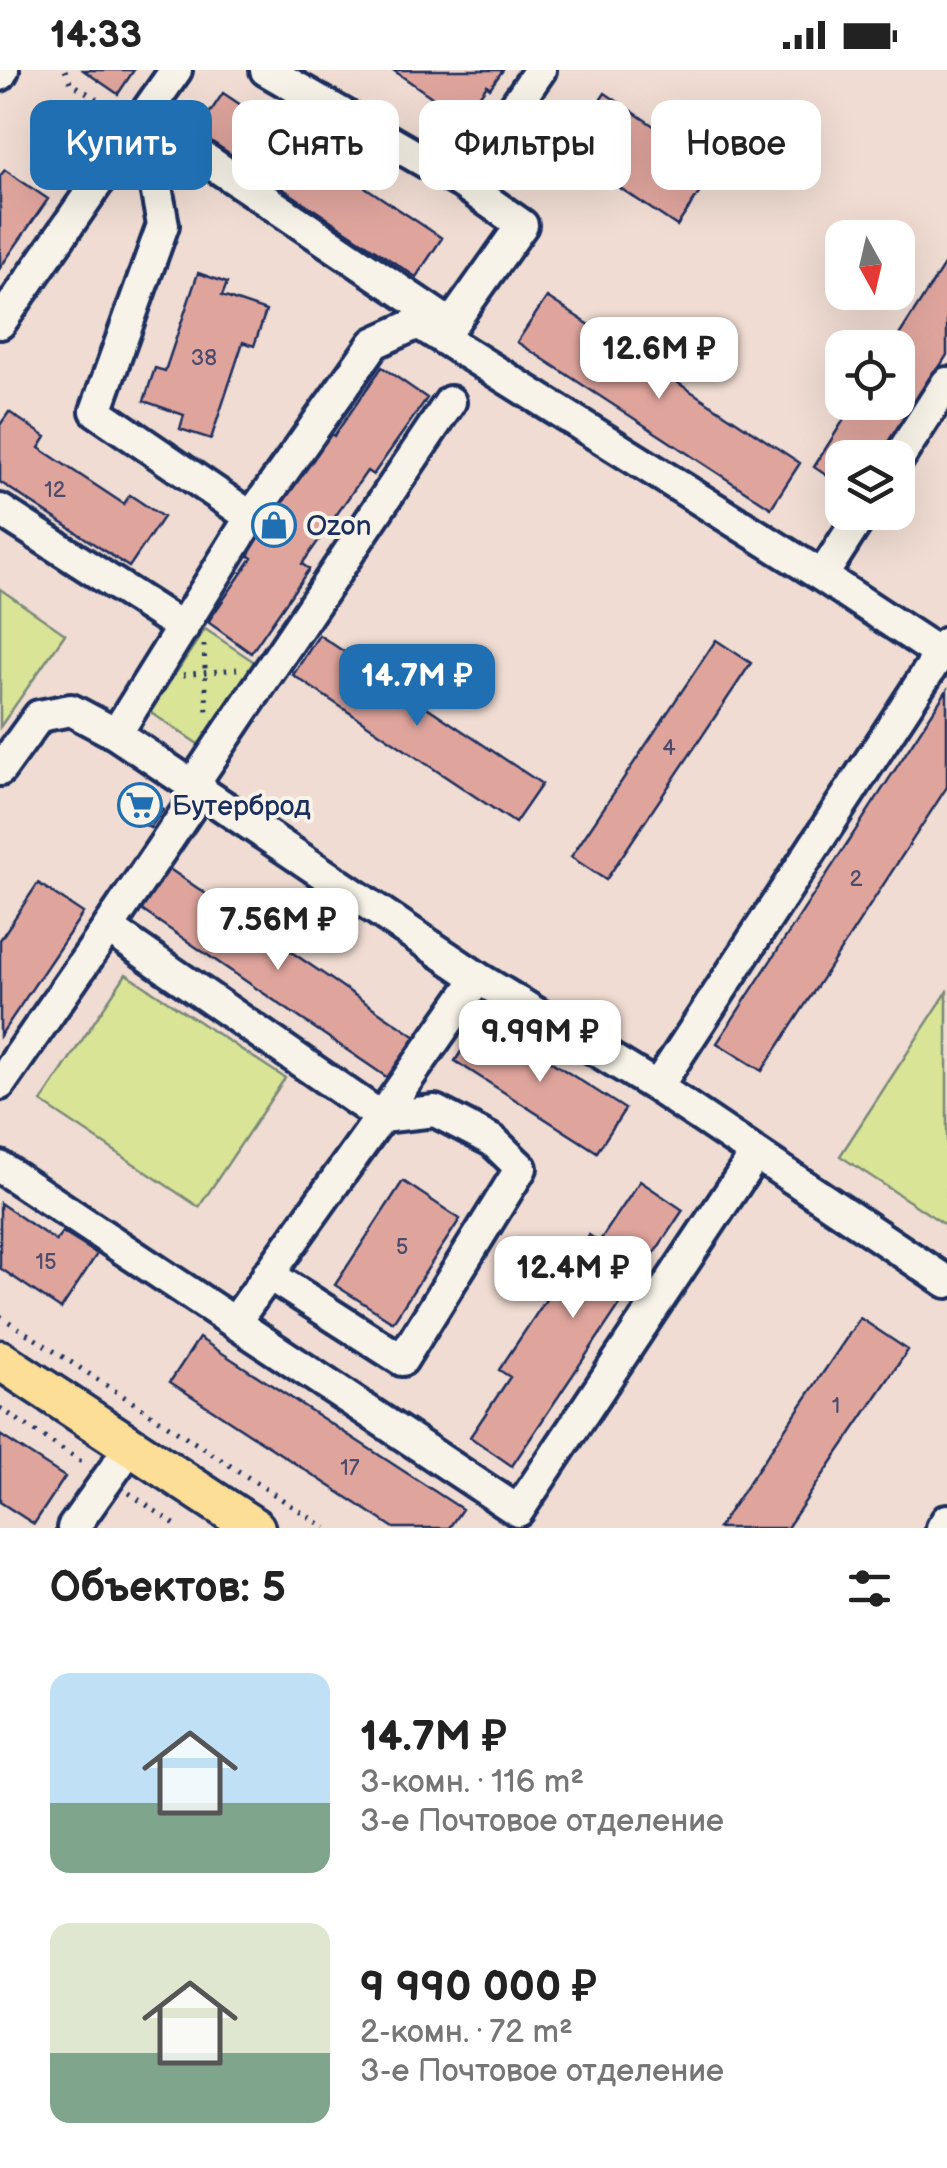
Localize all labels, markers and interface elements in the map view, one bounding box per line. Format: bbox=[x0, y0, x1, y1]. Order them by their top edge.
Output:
text: 14:33 bbox=[50, 13, 142, 58]
chip: Купить bbox=[30, 100, 212, 190]
chip: Снять bbox=[232, 100, 399, 190]
chip: Фильтры bbox=[419, 100, 631, 190]
chip: Новое bbox=[651, 100, 821, 190]
north arrow bbox=[825, 220, 915, 310]
map controls bbox=[825, 220, 915, 530]
pin: 12.6M ₽ bbox=[567, 317, 751, 402]
text: 12.6M ₽ bbox=[602, 330, 716, 369]
button: locate bbox=[825, 330, 915, 420]
house number: 38 bbox=[191, 345, 217, 372]
button: layers bbox=[825, 440, 915, 530]
house number: 12 bbox=[44, 477, 66, 504]
shop icon: Ozon bbox=[251, 502, 297, 548]
place label: Ozon bbox=[306, 510, 372, 543]
pin: 14.7M ₽ bbox=[325, 644, 509, 729]
text: 14.7M ₽ bbox=[361, 657, 473, 696]
house number: 4 bbox=[662, 735, 676, 762]
supermarket icon: Бутерброд bbox=[117, 782, 163, 828]
place label: Бутерброд bbox=[172, 790, 311, 823]
house number: 2 bbox=[850, 866, 863, 893]
pin: 7.56M ₽ bbox=[186, 888, 370, 973]
text: 7.56M ₽ bbox=[219, 901, 337, 940]
pin: 9.99M ₽ bbox=[448, 1000, 632, 1085]
text: 9.99M ₽ bbox=[481, 1013, 599, 1052]
house number: 5 bbox=[396, 1234, 408, 1261]
pin: 12.4M ₽ bbox=[481, 1236, 665, 1321]
house number: 15 bbox=[35, 1249, 57, 1276]
text: 12.4M ₽ bbox=[516, 1249, 630, 1288]
house number: 1 bbox=[832, 1393, 840, 1420]
house number: 17 bbox=[340, 1455, 360, 1482]
icon: filters bbox=[842, 1561, 897, 1616]
text: Объектов: 5 bbox=[50, 1563, 286, 1614]
text: 14.7M ₽ bbox=[360, 1712, 507, 1763]
icon: home bbox=[130, 1713, 250, 1833]
text: 3-комн. · 116 m² bbox=[360, 1763, 584, 1802]
text: 3-е Почтовое отделение bbox=[360, 1802, 724, 1841]
text: 9 990 000 ₽ bbox=[360, 1962, 597, 2013]
icon: home bbox=[130, 1963, 250, 2083]
text: 2-комн. · 72 m² bbox=[360, 2013, 573, 2052]
text: 3-е Почтовое отделение bbox=[360, 2052, 724, 2091]

